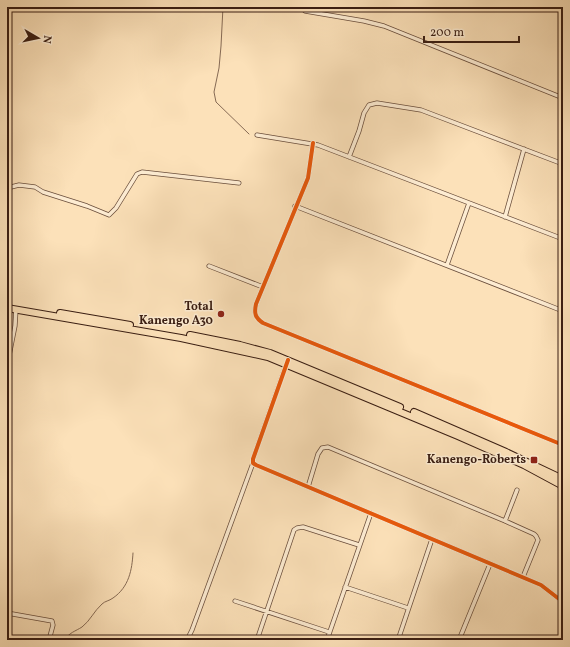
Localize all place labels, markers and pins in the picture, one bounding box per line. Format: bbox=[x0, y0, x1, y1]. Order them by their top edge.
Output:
place label: Total Kanengo A30 bbox=[139, 299, 213, 329]
marker: Total Kanengo A30 bbox=[216, 309, 226, 319]
place label: Kanengo-Roberts bbox=[427, 452, 526, 468]
marker: Kanengo-Roberts bbox=[529, 455, 539, 465]

